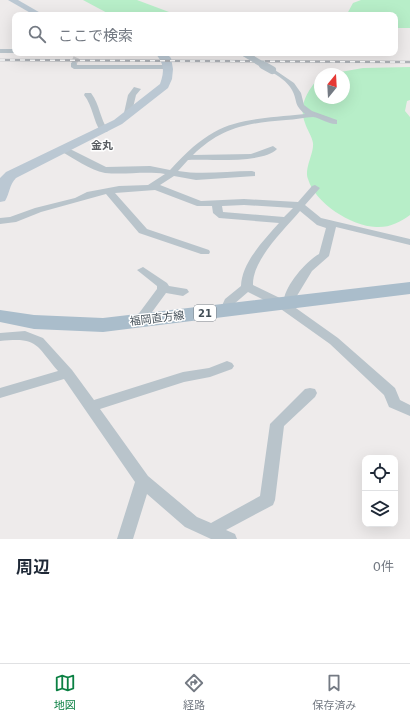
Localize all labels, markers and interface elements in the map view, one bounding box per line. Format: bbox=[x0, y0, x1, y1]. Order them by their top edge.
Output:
search box bbox=[12, 12, 398, 56]
icon: search bbox=[26, 23, 48, 45]
text: ここで検索 bbox=[58, 27, 133, 45]
north arrow bbox=[314, 68, 350, 104]
district label: 金丸 bbox=[91, 139, 113, 152]
road number: 21 bbox=[194, 305, 216, 321]
street label: 福岡直方線 bbox=[129, 309, 185, 328]
map controls bbox=[362, 455, 398, 527]
button: locate bbox=[362, 455, 398, 491]
button: layers bbox=[362, 491, 398, 527]
text: 周辺 bbox=[16, 557, 50, 577]
text: 0件 bbox=[373, 559, 394, 574]
tab: 地図 bbox=[54, 672, 76, 712]
tab: 経路 bbox=[183, 672, 205, 712]
tab: 保存済み bbox=[312, 672, 356, 712]

